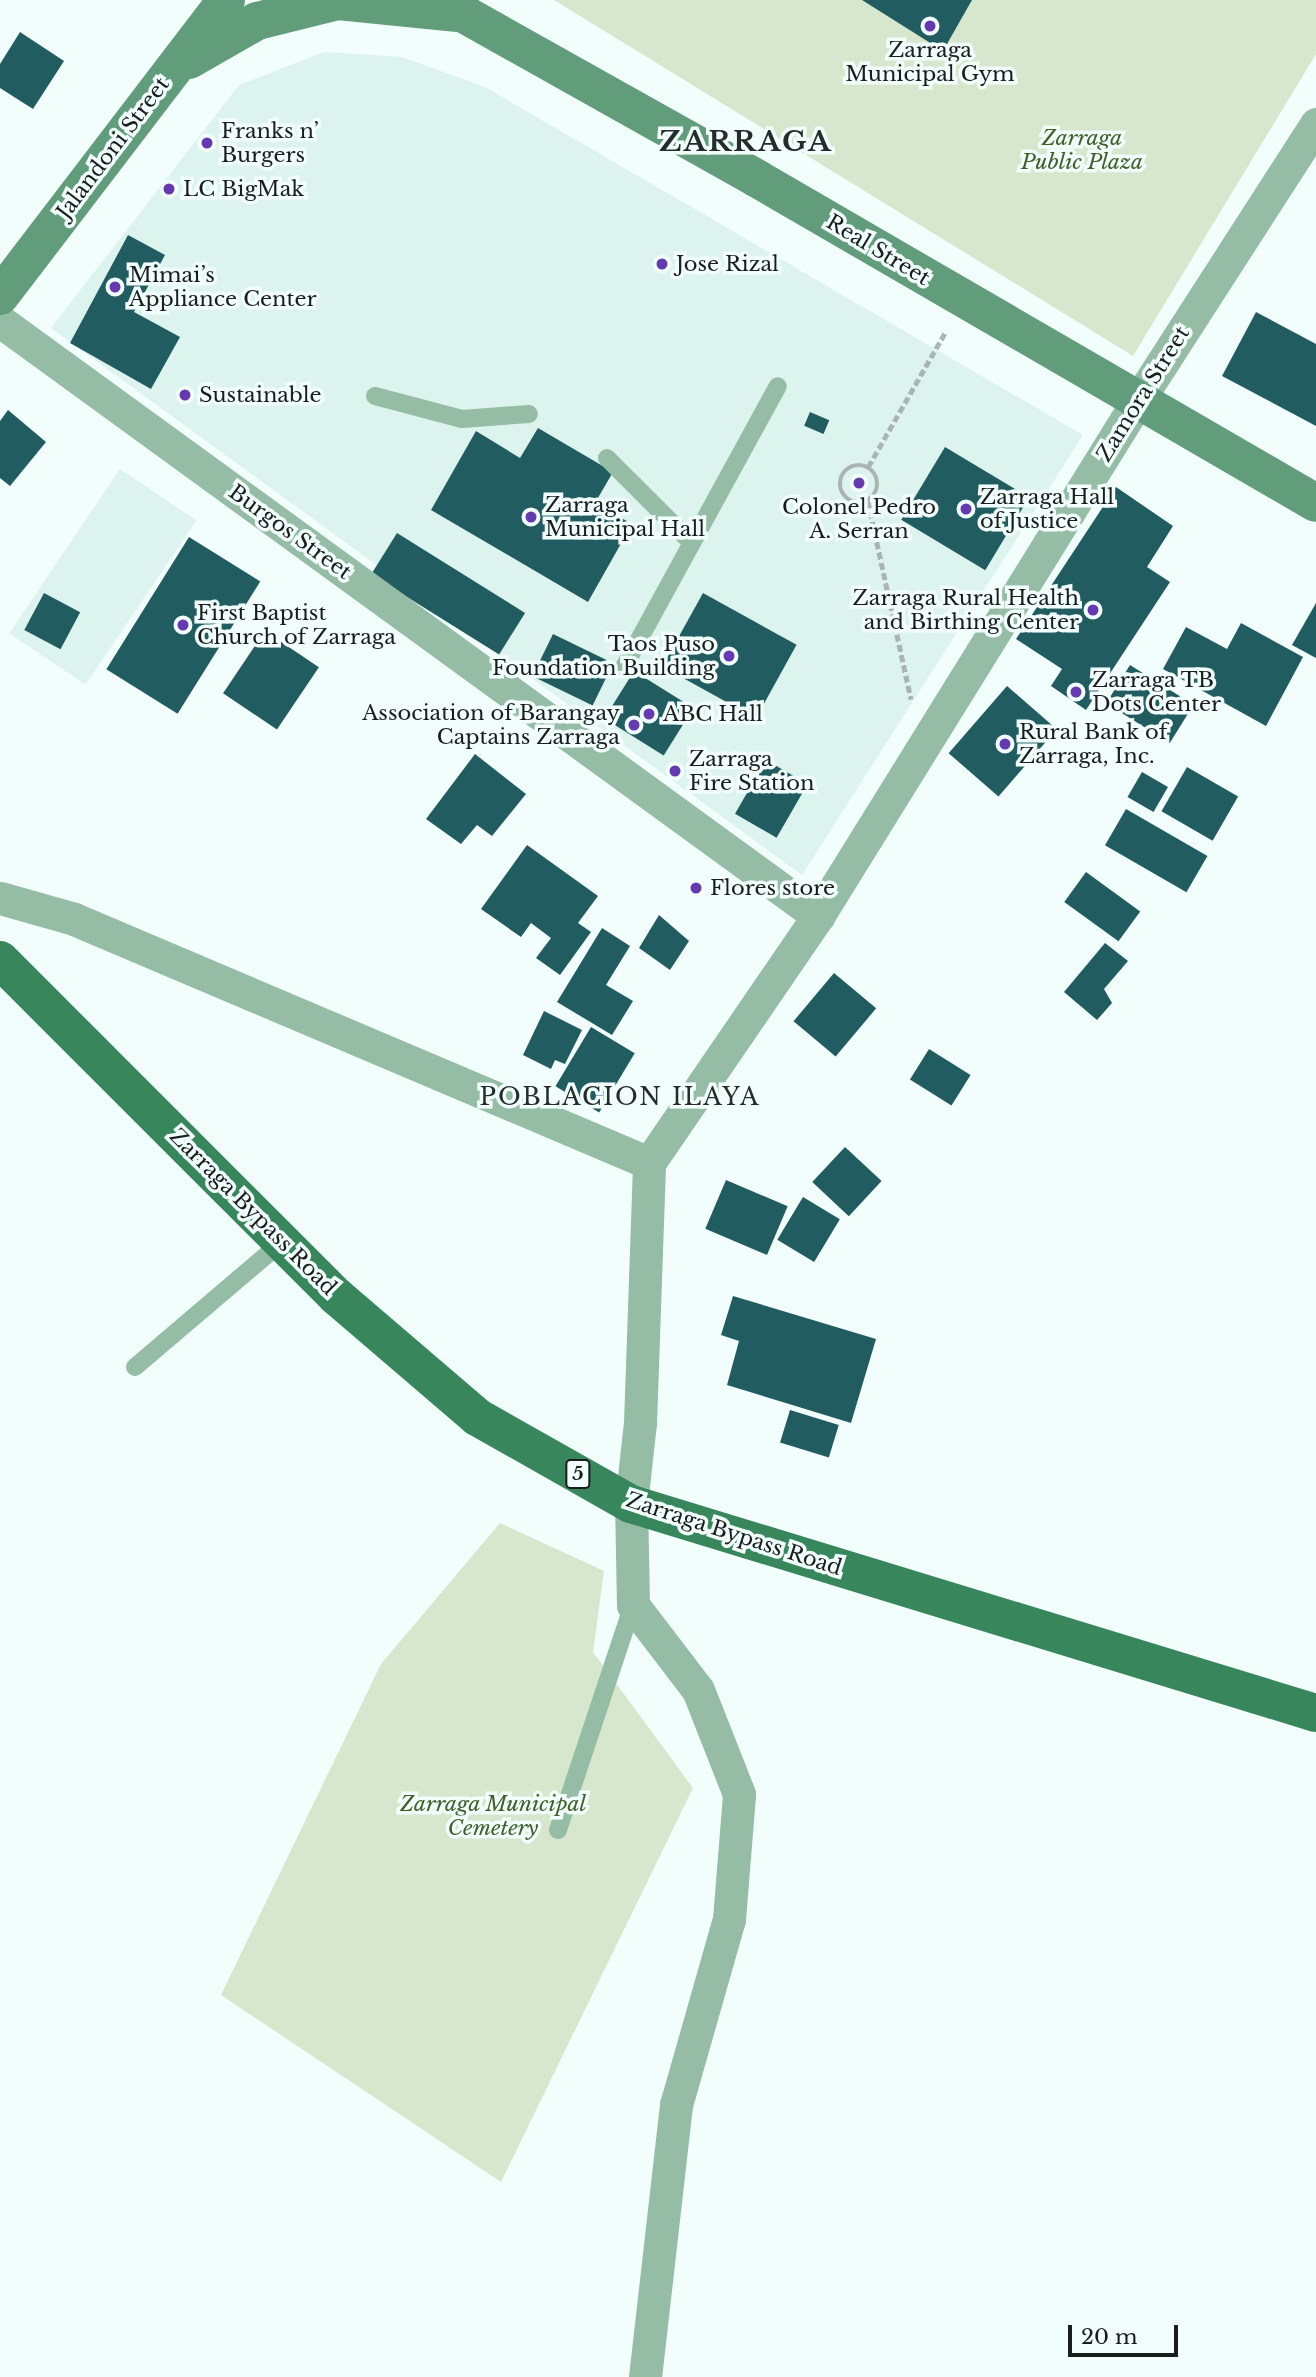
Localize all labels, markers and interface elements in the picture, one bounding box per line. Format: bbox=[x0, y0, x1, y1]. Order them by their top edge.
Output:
marker: Zarraga Municipal Gym bbox=[922, 18, 938, 34]
place label: Zarraga Municipal Gym bbox=[845, 37, 1015, 87]
street label: Jalandoni Street bbox=[52, 72, 174, 224]
place label: Franks n’ Burgers bbox=[221, 118, 319, 168]
district label: ZARRAGA bbox=[660, 125, 832, 159]
park label: Zarraga Public Plaza bbox=[1021, 125, 1143, 175]
marker: Franks n’ Burgers bbox=[199, 135, 215, 151]
place label: LC BigMak bbox=[183, 176, 304, 202]
marker: LC BigMak bbox=[161, 181, 177, 197]
street label: Real Street bbox=[822, 209, 934, 291]
place label: Jose Rizal bbox=[676, 251, 779, 277]
marker: Jose Rizal bbox=[654, 256, 670, 272]
place label: Mimai’s Appliance Center bbox=[129, 262, 316, 312]
marker: Mimai’s Appliance Center bbox=[107, 279, 123, 295]
street label: Zamora Street bbox=[1091, 322, 1195, 466]
place label: Sustainable bbox=[199, 382, 322, 408]
marker: Sustainable bbox=[177, 387, 193, 403]
marker: Colonel Pedro A. Serran bbox=[851, 475, 867, 491]
street label: Burgos Street bbox=[224, 479, 356, 585]
place label: Zarraga Hall of Justice bbox=[980, 484, 1114, 534]
place label: Zarraga Municipal Hall bbox=[545, 492, 705, 542]
place label: Colonel Pedro A. Serran bbox=[782, 494, 936, 544]
marker: Zarraga Hall of Justice bbox=[958, 501, 974, 517]
marker: Zarraga Municipal Hall bbox=[523, 509, 539, 525]
place label: Zarraga Rural Health and Birthing Center bbox=[852, 585, 1079, 635]
place label: First Baptist Church of Zarraga bbox=[197, 600, 396, 650]
marker: Zarraga Rural Health and Birthing Center bbox=[1085, 602, 1101, 618]
marker: First Baptist Church of Zarraga bbox=[175, 617, 191, 633]
place label: Taos Puso Foundation Building bbox=[492, 631, 715, 681]
marker: Taos Puso Foundation Building bbox=[721, 648, 737, 664]
place label: Zarraga TB Dots Center bbox=[1092, 667, 1221, 717]
marker: Zarraga TB Dots Center bbox=[1066, 682, 1086, 702]
place label: Association of Barangay Captains Zarraga bbox=[362, 700, 620, 750]
place label: ABC Hall bbox=[663, 701, 763, 727]
marker: ABC Hall bbox=[641, 706, 657, 722]
marker: Association of Barangay Captains Zarraga bbox=[626, 717, 642, 733]
place label: Rural Bank of Zarraga, Inc. bbox=[1019, 719, 1168, 769]
marker: Rural Bank of Zarraga, Inc. bbox=[997, 736, 1013, 752]
place label: Zarraga Fire Station bbox=[689, 746, 814, 796]
marker: Zarraga Fire Station bbox=[667, 763, 683, 779]
place label: Flores store bbox=[710, 875, 835, 901]
marker: Flores store bbox=[688, 880, 704, 896]
district label: POBLACION ILAYA bbox=[481, 1083, 759, 1111]
street label: Zarraga Bypass Road bbox=[164, 1123, 342, 1301]
road number: 5 bbox=[564, 1458, 592, 1490]
street label: Zarraga Bypass Road bbox=[623, 1487, 845, 1581]
park label: Zarraga Municipal Cemetery bbox=[400, 1791, 586, 1841]
scale bar bbox=[1071, 2310, 1181, 2354]
text: 20 m bbox=[1081, 2324, 1138, 2350]

